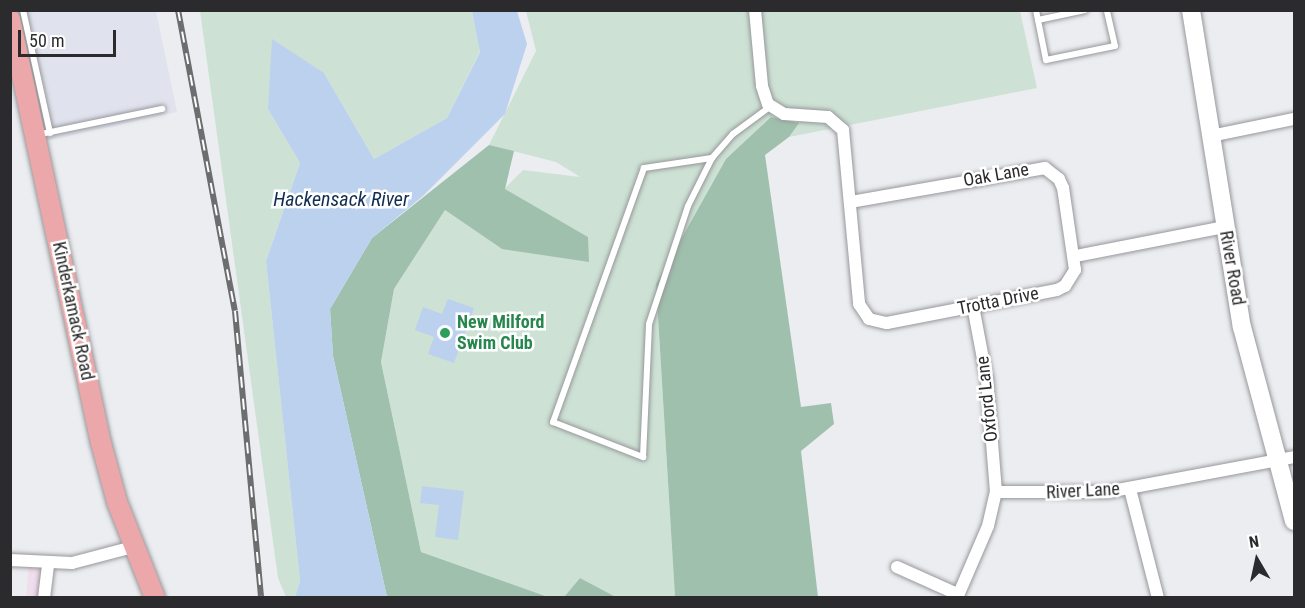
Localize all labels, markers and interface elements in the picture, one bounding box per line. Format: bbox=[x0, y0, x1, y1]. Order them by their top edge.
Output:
scale bar bbox=[21, 18, 118, 56]
text: 50 m bbox=[29, 30, 64, 51]
street label: Oak Lane bbox=[962, 159, 1030, 191]
water label: Hackensack River bbox=[273, 187, 409, 211]
street label: River Road bbox=[1215, 229, 1249, 307]
street label: Kinderkamack Road bbox=[48, 240, 98, 382]
street label: Trotta Drive bbox=[956, 283, 1040, 319]
place label: New Milford Swim Club bbox=[457, 312, 544, 354]
marker: New Milford Swim Club bbox=[438, 326, 452, 340]
street label: Oxford Lane bbox=[972, 355, 1002, 443]
street label: River Lane bbox=[1046, 478, 1120, 504]
north arrow bbox=[1227, 530, 1287, 590]
text: N bbox=[1248, 532, 1260, 552]

